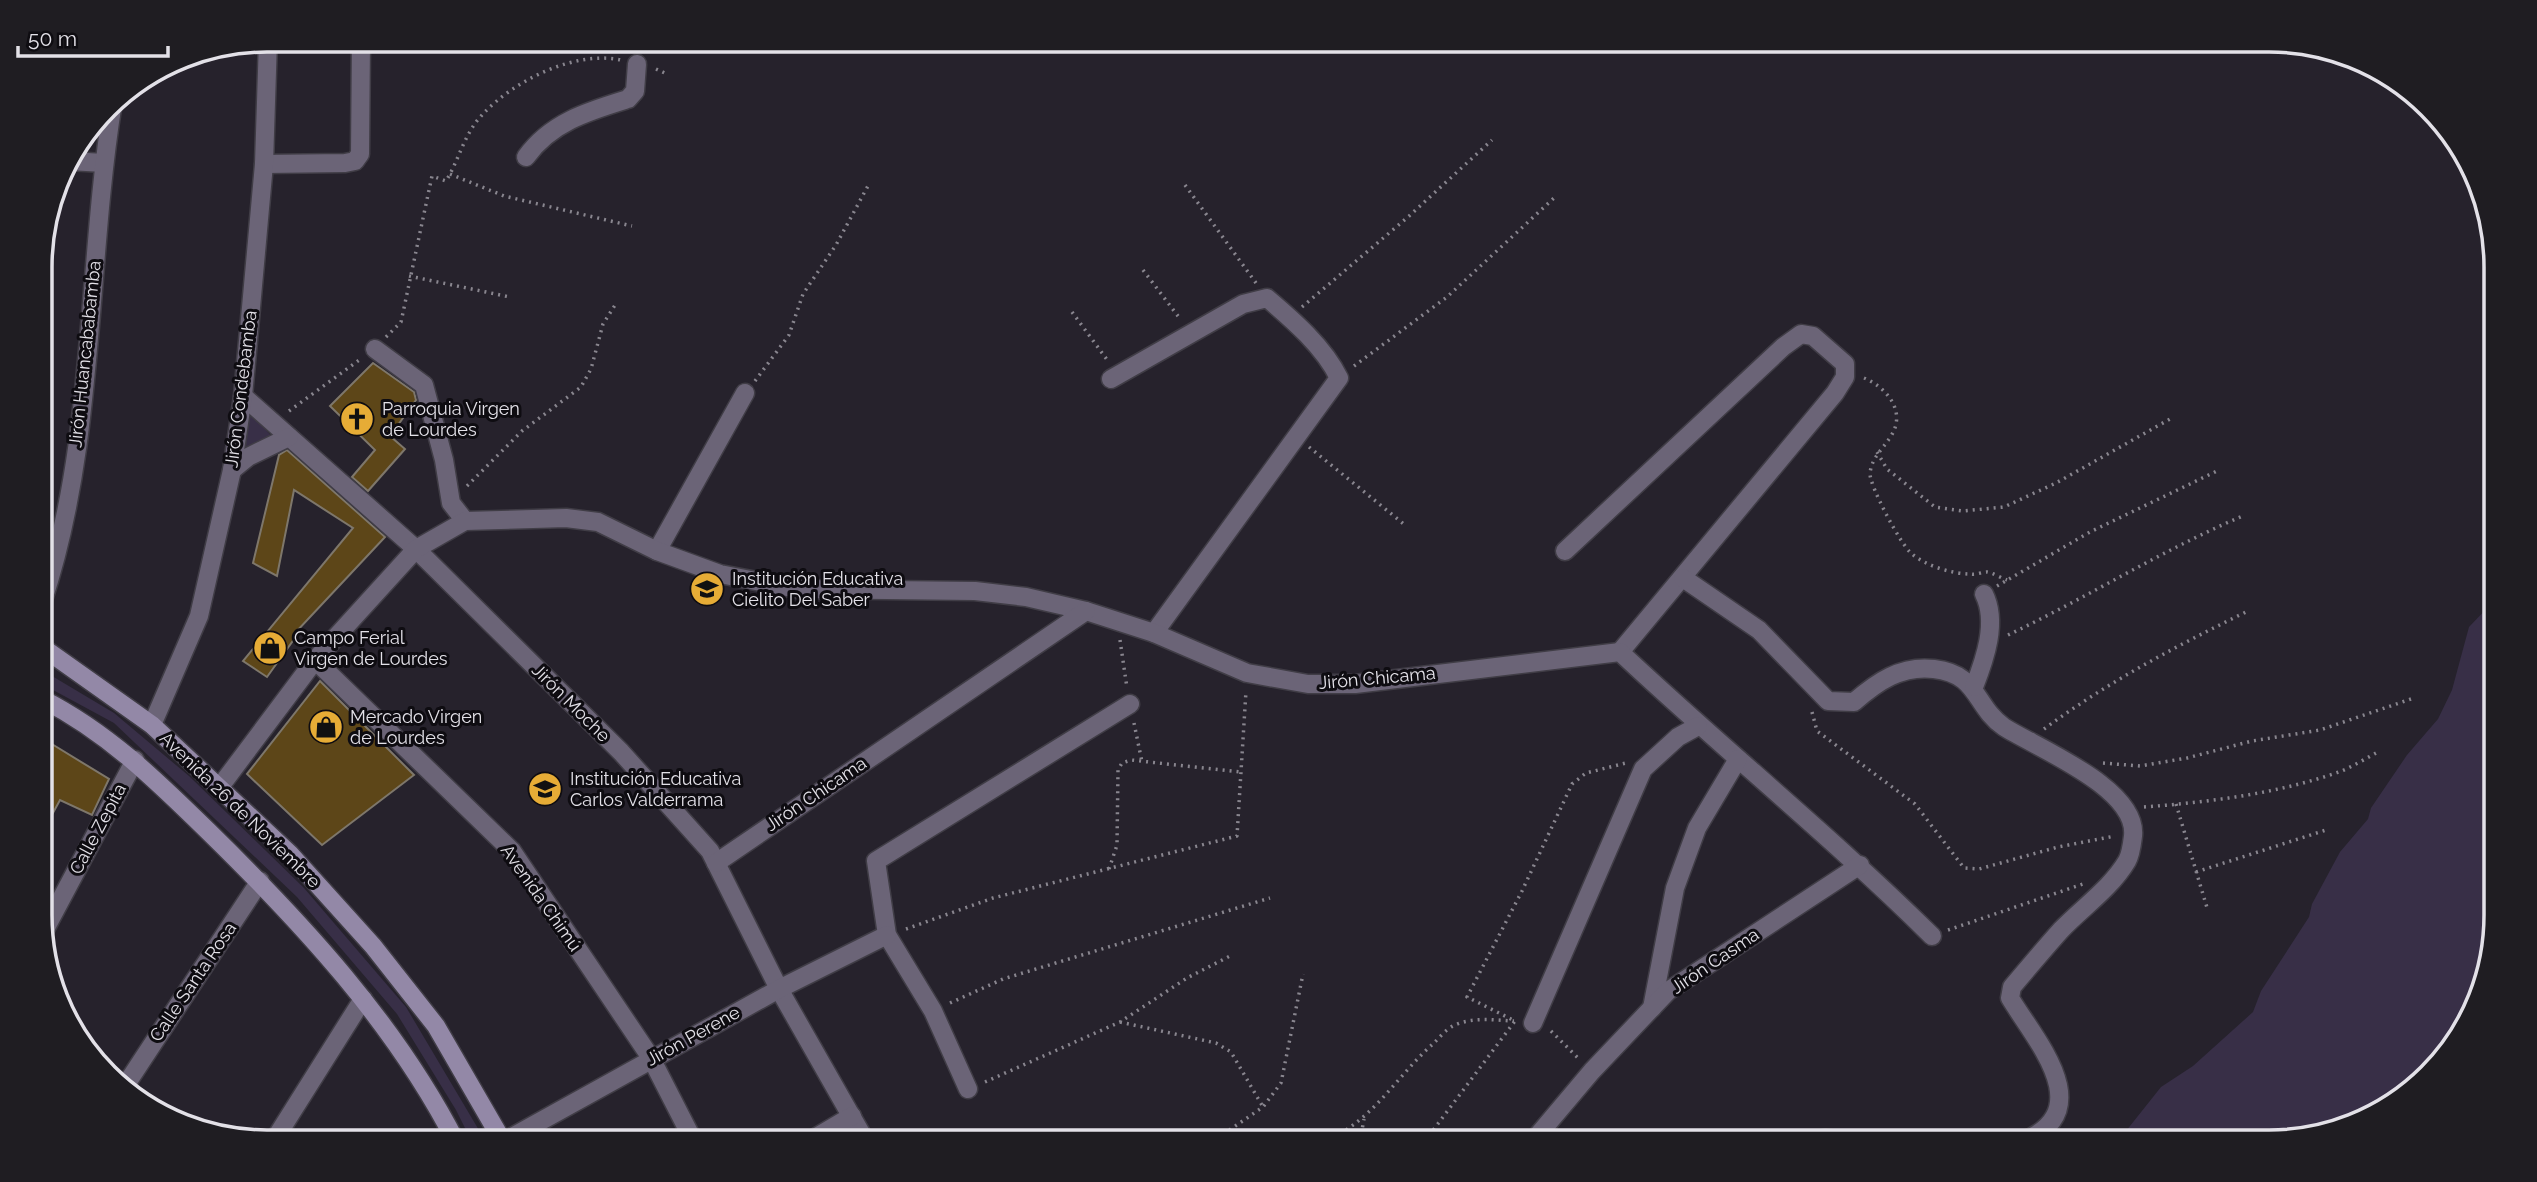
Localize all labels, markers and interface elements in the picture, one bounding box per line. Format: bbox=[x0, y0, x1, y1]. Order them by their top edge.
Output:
scale bar bbox=[18, 14, 168, 58]
text: 50 m bbox=[28, 26, 77, 51]
street label: Jirón Huancababamba bbox=[64, 260, 105, 448]
street label: Jirón Condebamba bbox=[220, 309, 261, 469]
place label: Parroquia Virgen de Lourdes bbox=[382, 398, 520, 440]
church icon: Parroquia Virgen de Lourdes bbox=[338, 400, 376, 438]
place label: Institución Educativa Cielito Del Saber bbox=[732, 568, 903, 610]
school or university icon: Institución Educativa Cielito Del Saber bbox=[688, 570, 726, 608]
place label: Campo Ferial Virgen de Lourdes bbox=[294, 627, 448, 669]
shop icon: Campo Ferial Virgen de Lourdes bbox=[251, 629, 289, 667]
street label: Jirón Moche bbox=[528, 659, 615, 746]
street label: Jirón Chicama bbox=[1318, 662, 1436, 693]
place label: Mercado Virgen de Lourdes bbox=[350, 706, 482, 748]
shop icon: Mercado Virgen de Lourdes bbox=[307, 708, 345, 746]
street label: Avenida 26 de Noviembre bbox=[156, 727, 325, 892]
street label: Jirón Chicama bbox=[761, 752, 870, 835]
place label: Institución Educativa Carlos Valderrama bbox=[570, 768, 741, 810]
school or university icon: Institución Educativa Carlos Valderrama bbox=[526, 770, 564, 808]
street label: Calle Zepita bbox=[65, 780, 130, 878]
street label: Avenida Chimú bbox=[497, 840, 586, 955]
street label: Calle Santa Rosa bbox=[145, 918, 240, 1045]
street label: Jirón Casma bbox=[1667, 923, 1763, 998]
street label: Jirón Perene bbox=[642, 1001, 744, 1070]

